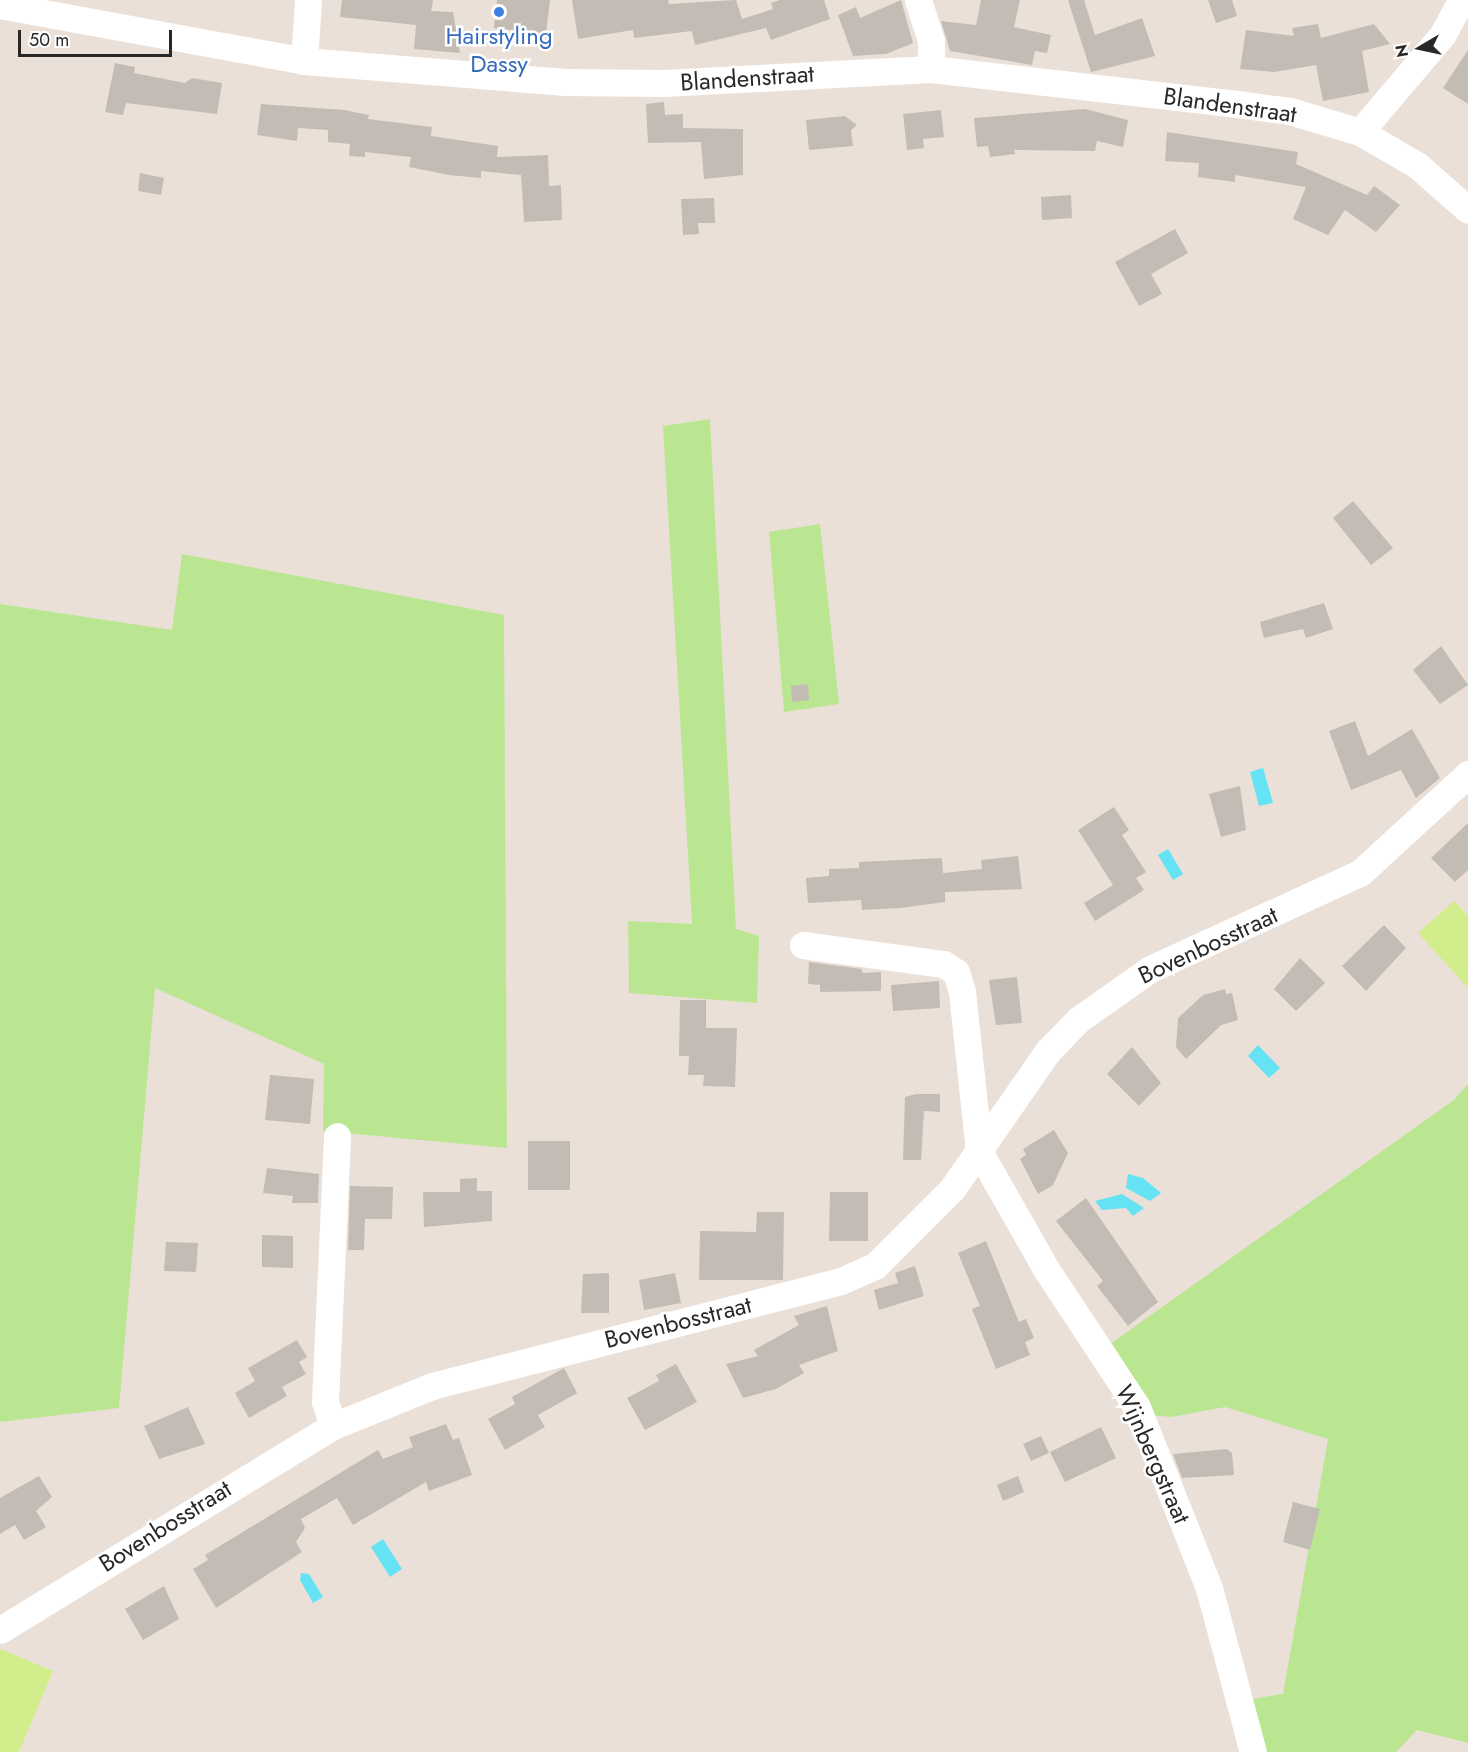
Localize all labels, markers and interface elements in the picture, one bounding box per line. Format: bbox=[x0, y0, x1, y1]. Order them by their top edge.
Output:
marker: Hairstyling Dassy bbox=[492, 5, 506, 19]
scale bar bbox=[21, 18, 176, 56]
north arrow bbox=[1390, 18, 1450, 78]
place label: Hairstyling Dassy bbox=[445, 22, 553, 78]
text: 50 m bbox=[29, 27, 69, 53]
text: N bbox=[1389, 43, 1414, 59]
street label: Blandenstraat bbox=[679, 59, 815, 97]
street label: Blandenstraat bbox=[1162, 81, 1298, 129]
street label: Bovenbosstraat bbox=[1134, 900, 1282, 990]
street label: Bovenbosstraat bbox=[602, 1290, 754, 1354]
street label: Wijnbergstraat bbox=[1110, 1380, 1196, 1528]
street label: Bovenbosstraat bbox=[94, 1474, 236, 1578]

